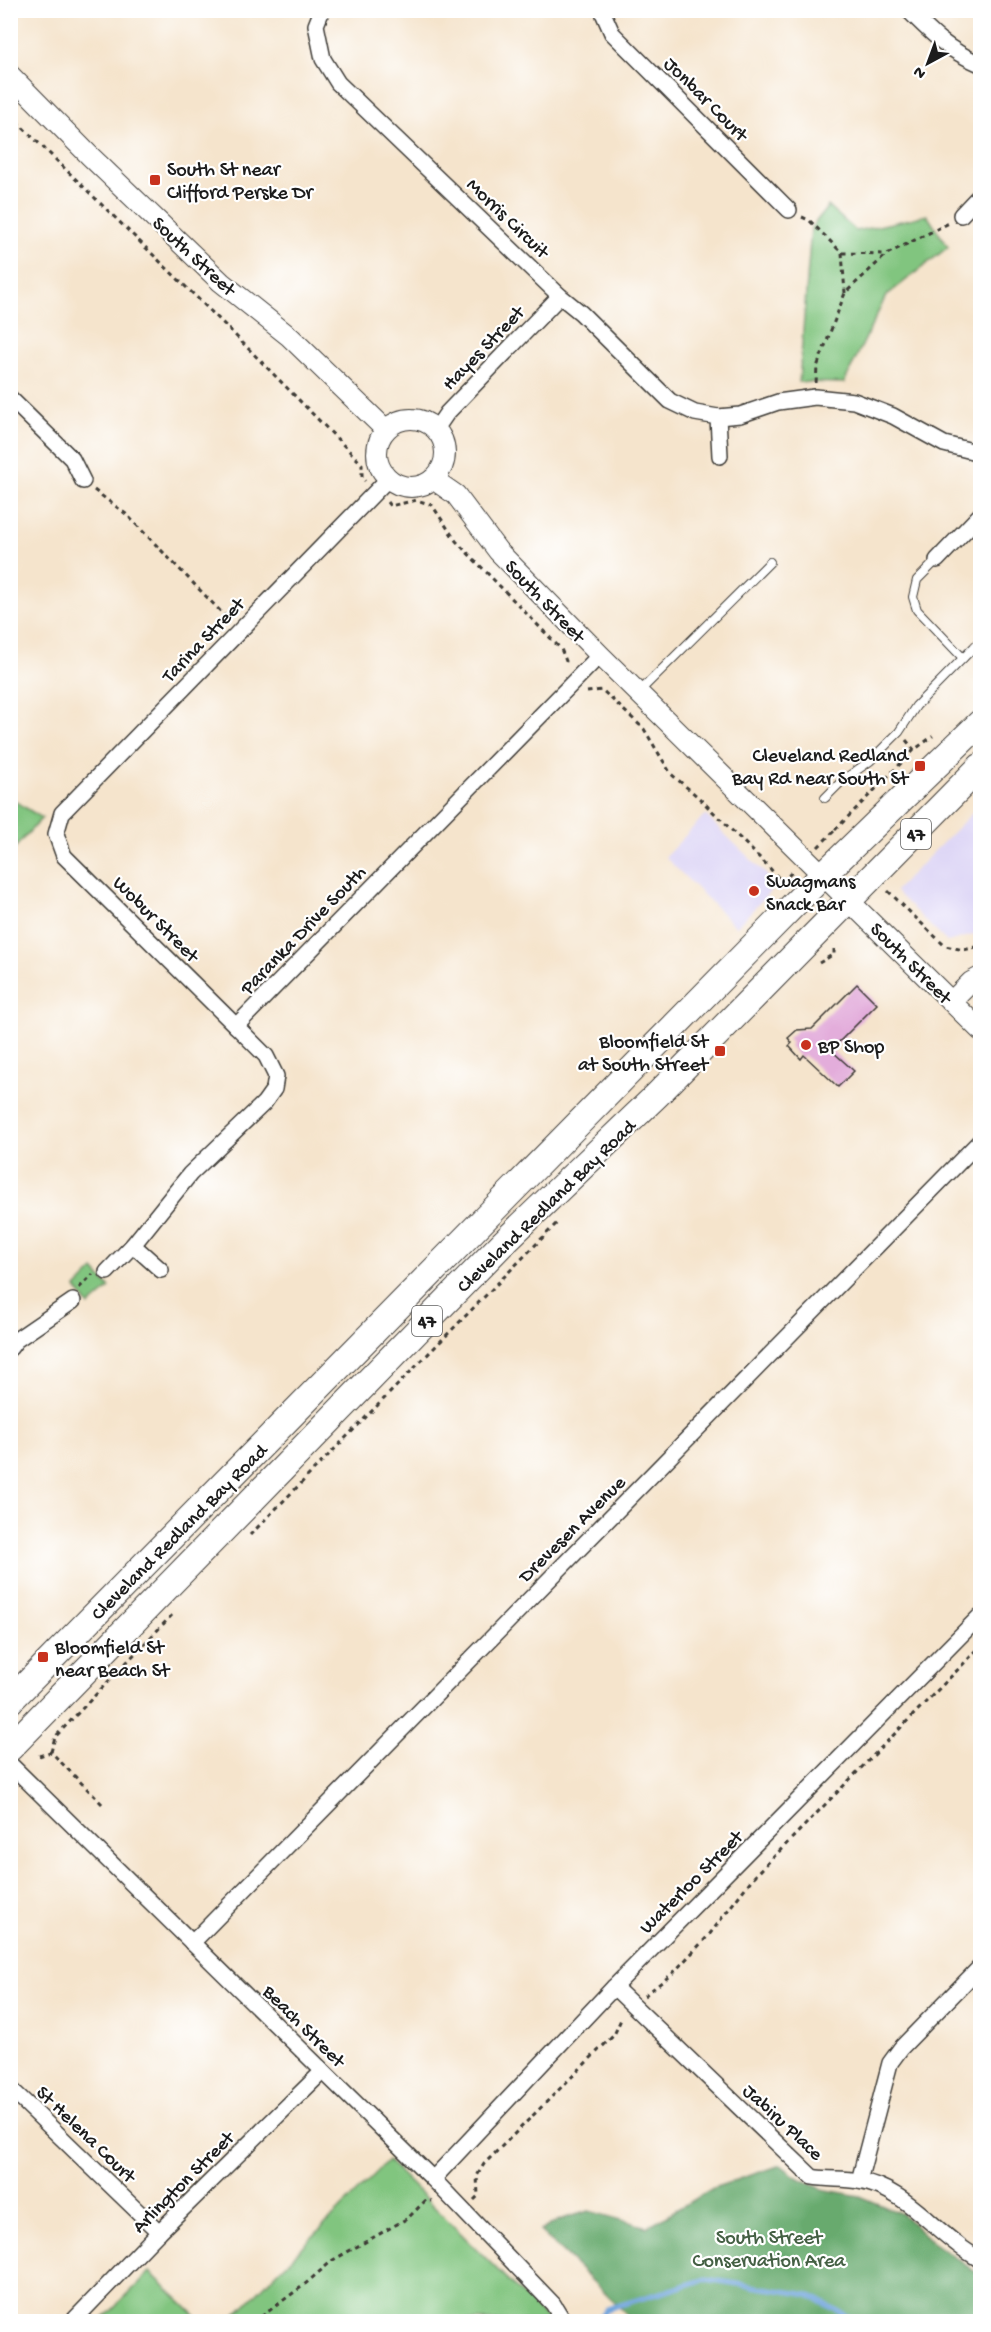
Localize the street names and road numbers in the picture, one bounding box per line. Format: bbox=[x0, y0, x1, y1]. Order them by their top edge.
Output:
street label: Jonbar Court bbox=[658, 54, 753, 149]
street label: Morris Circuit bbox=[461, 174, 554, 266]
street label: South Street bbox=[146, 213, 241, 303]
street label: Hayes Street bbox=[439, 301, 532, 396]
street label: South Street bbox=[498, 556, 590, 650]
street label: Tarina Street bbox=[158, 593, 252, 689]
road number: 47 bbox=[901, 819, 931, 849]
street label: Paranka Drive South bbox=[236, 862, 372, 1002]
street label: Wobur Street bbox=[107, 873, 204, 970]
street label: South Street bbox=[864, 919, 956, 1011]
street label: Cleveland Redland Bay Road bbox=[453, 1114, 643, 1299]
road number: 47 bbox=[412, 1306, 442, 1336]
street label: Cleveland Redland Bay Road bbox=[88, 1439, 275, 1626]
street label: Drevesen Avenue bbox=[514, 1472, 632, 1590]
street label: Waterloo Street bbox=[636, 1826, 750, 1940]
street label: Beach Street bbox=[256, 1981, 350, 2075]
street label: Jabiru Place bbox=[737, 2081, 827, 2167]
street label: St Helena Court bbox=[30, 2082, 141, 2190]
street label: Arlington Street bbox=[129, 2126, 241, 2239]

